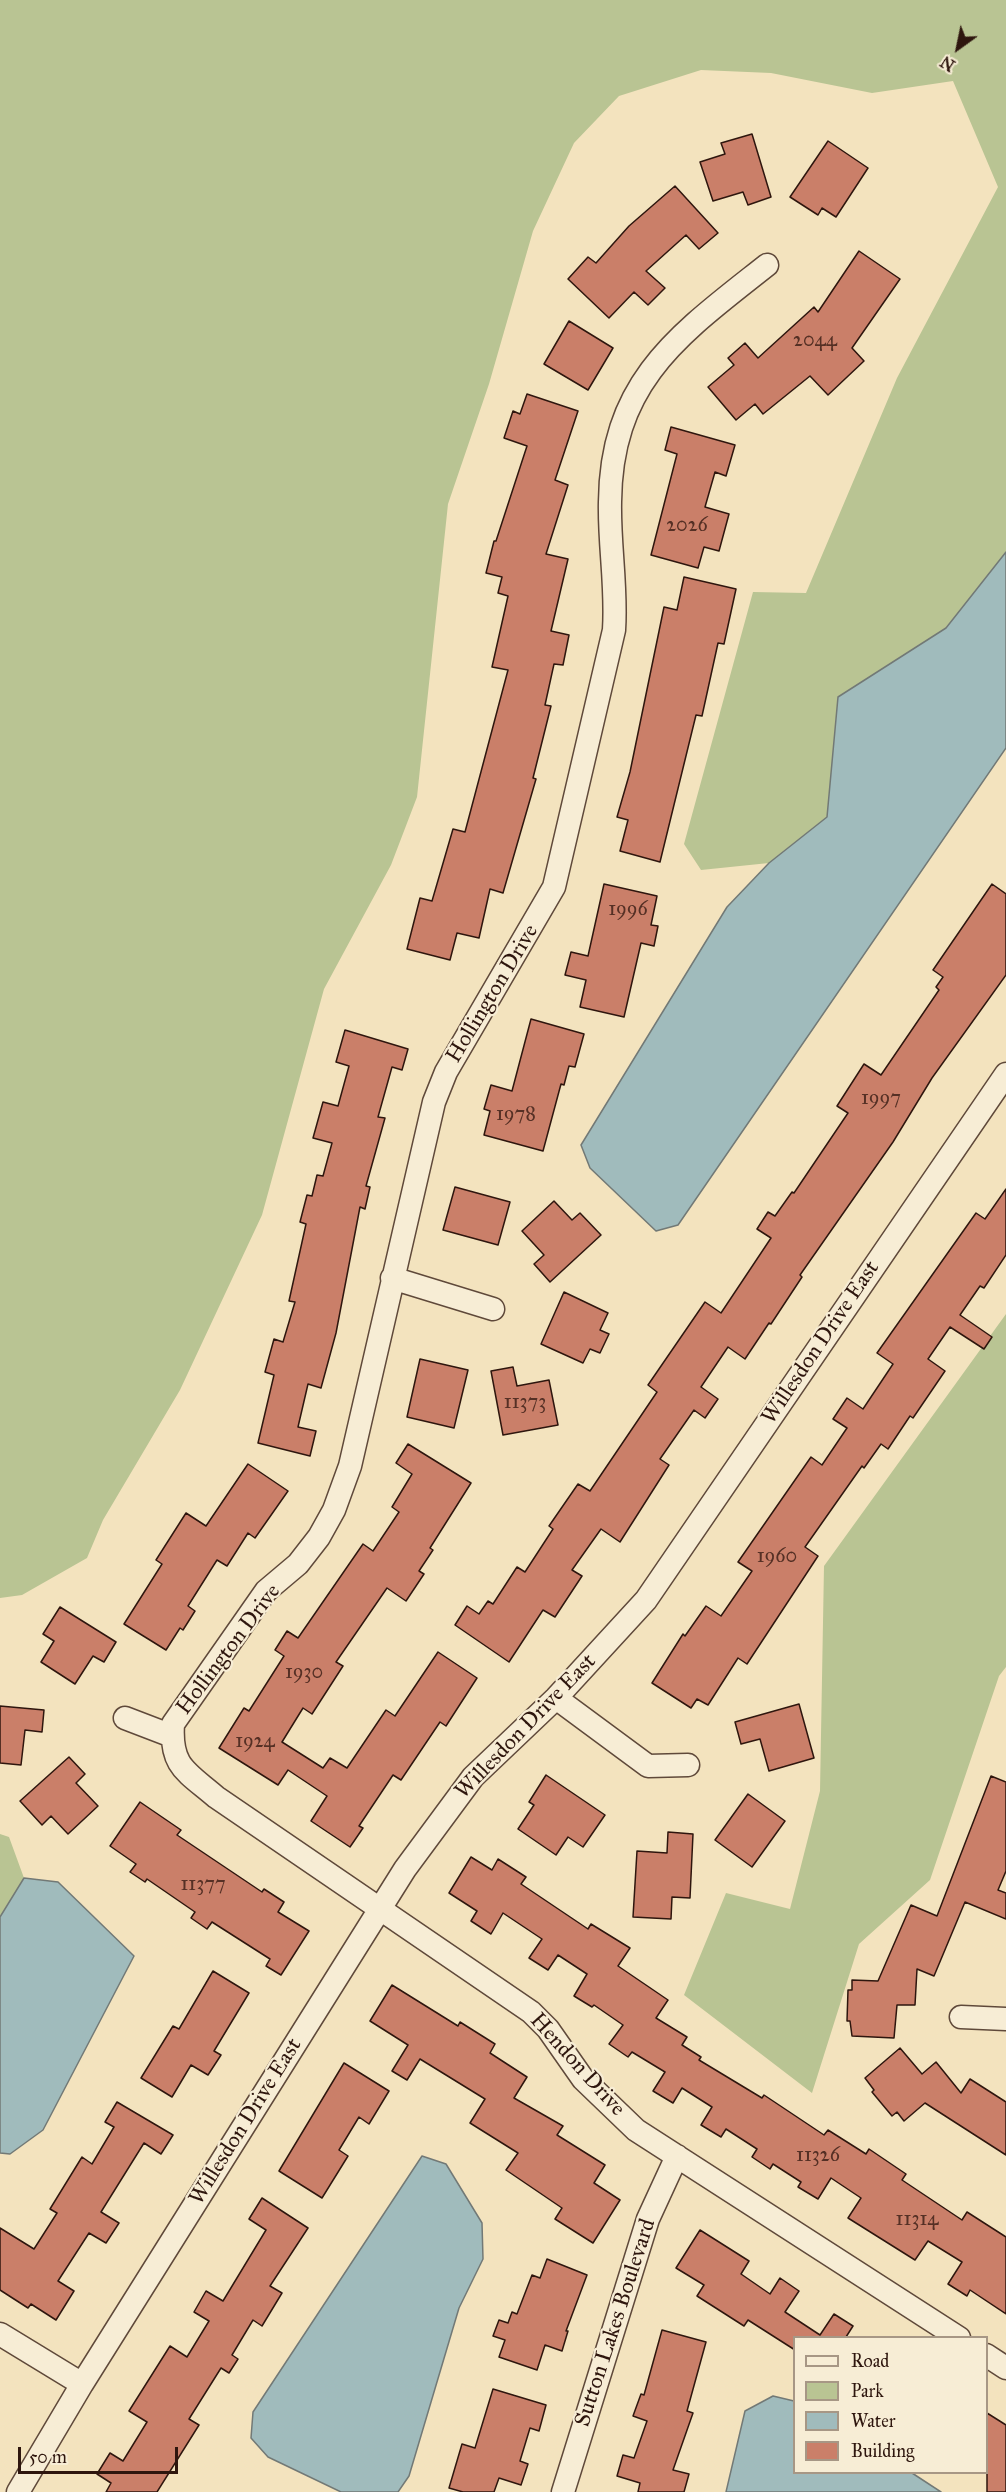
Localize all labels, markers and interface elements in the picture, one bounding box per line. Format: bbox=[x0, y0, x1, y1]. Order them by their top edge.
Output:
north arrow bbox=[928, 18, 988, 78]
text: N bbox=[937, 52, 959, 75]
house number: 2044 bbox=[793, 329, 837, 353]
house number: 2026 bbox=[666, 514, 708, 538]
house number: 1996 bbox=[608, 898, 648, 922]
street label: Hollington Drive bbox=[441, 920, 545, 1068]
house number: 1997 bbox=[861, 1087, 901, 1111]
house number: 1978 bbox=[496, 1103, 536, 1127]
street label: Willesdon Drive East bbox=[757, 1256, 885, 1430]
house number: 11373 bbox=[504, 1391, 546, 1415]
house number: 1960 bbox=[757, 1545, 797, 1569]
street label: Hollington Drive bbox=[171, 1580, 287, 1720]
street label: Willesdon Drive East bbox=[450, 1649, 602, 1805]
house number: 1930 bbox=[285, 1661, 323, 1685]
house number: 1924 bbox=[235, 1730, 275, 1754]
house number: 11377 bbox=[180, 1873, 226, 1897]
street label: Hendon Drive bbox=[524, 2008, 630, 2122]
street label: Willesdon Drive East bbox=[184, 2034, 308, 2210]
house number: 11326 bbox=[796, 2144, 840, 2168]
house number: 11314 bbox=[896, 2208, 938, 2232]
street label: Sutton Lakes Boulevard bbox=[570, 2216, 662, 2430]
legend bbox=[793, 2336, 988, 2474]
text: Road bbox=[851, 2350, 889, 2372]
text: Park bbox=[851, 2380, 884, 2402]
text: Water bbox=[851, 2410, 895, 2432]
scale bar bbox=[21, 2435, 182, 2473]
text: Building bbox=[851, 2440, 914, 2462]
text: 50 m bbox=[29, 2446, 67, 2468]

